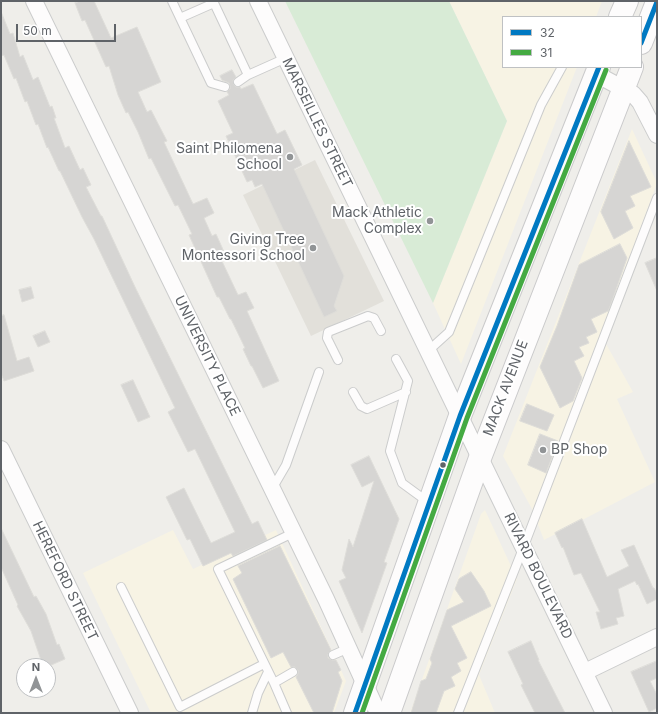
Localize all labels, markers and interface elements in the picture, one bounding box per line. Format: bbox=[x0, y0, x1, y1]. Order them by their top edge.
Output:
scale bar bbox=[18, 16, 118, 42]
legend bbox=[502, 16, 642, 68]
text: 50 m bbox=[23, 23, 52, 38]
text: 32 bbox=[540, 25, 555, 40]
text: 31 bbox=[540, 45, 552, 60]
street label: MARSEILLES STREET bbox=[278, 55, 356, 191]
place label: Saint Philomena School bbox=[176, 141, 282, 174]
marker: Saint Philomena School bbox=[285, 152, 295, 162]
place label: Mack Athletic Complex bbox=[332, 205, 422, 238]
marker: Mack Athletic Complex bbox=[425, 216, 435, 226]
place label: Giving Tree Montessori School bbox=[182, 232, 305, 264]
marker: Giving Tree Montessori School bbox=[308, 243, 318, 253]
street label: UNIVERSITY PLACE bbox=[171, 293, 243, 419]
street label: MACK AVENUE bbox=[480, 338, 532, 438]
place label: BP Shop bbox=[551, 442, 607, 458]
marker: BP Shop bbox=[538, 445, 548, 455]
unlabelled marker bbox=[438, 460, 448, 470]
street label: RIVARD BOULEVARD bbox=[500, 510, 576, 642]
street label: HEREFORD STREET bbox=[29, 518, 101, 644]
north arrow bbox=[16, 658, 56, 698]
text: N bbox=[32, 660, 40, 674]

